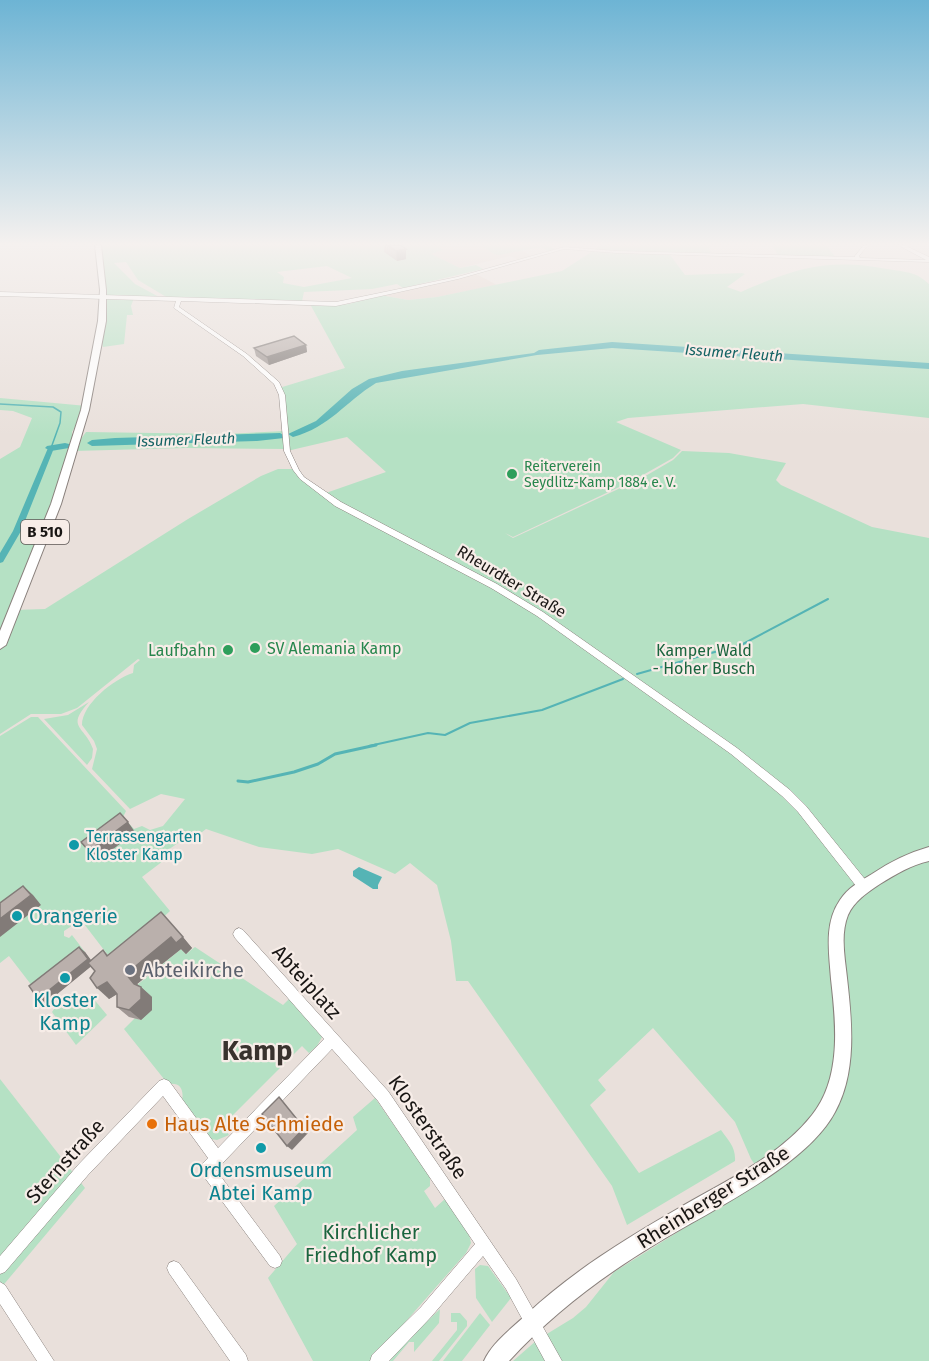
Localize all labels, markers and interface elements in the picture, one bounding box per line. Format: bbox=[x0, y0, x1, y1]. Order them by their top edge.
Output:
water label: Issumer Fleuth bbox=[684, 341, 784, 365]
water label: Issumer Fleuth bbox=[136, 429, 236, 451]
place label: Reiterverein Seydlitz-Kamp 1884 e. V. bbox=[524, 458, 676, 491]
marker: Reiterverein Seydlitz-Kamp 1884 e. V. bbox=[505, 467, 519, 481]
road number: B 510 bbox=[21, 520, 69, 544]
street label: Rheurdter Straße bbox=[454, 541, 570, 622]
place label: SV Alemania Kamp bbox=[267, 639, 402, 658]
place label: Laufbahn bbox=[148, 641, 216, 660]
marker: SV Alemania Kamp bbox=[248, 641, 262, 655]
park label: Kamper Wald - Hoher Busch bbox=[653, 641, 755, 678]
marker: Laufbahn bbox=[221, 643, 235, 657]
place label: Terrassengarten Kloster Kamp bbox=[86, 827, 202, 864]
marker: Terrassengarten Kloster Kamp bbox=[67, 838, 81, 852]
place label: Orangerie bbox=[29, 904, 118, 928]
marker: Orangerie bbox=[10, 909, 24, 923]
street label: Abteiplatz bbox=[268, 940, 347, 1024]
place label: Abteikirche bbox=[142, 958, 244, 982]
marker: Abteikirche bbox=[123, 963, 137, 977]
marker: Kloster Kamp bbox=[58, 971, 72, 985]
place label: Kloster Kamp bbox=[33, 988, 97, 1035]
district label: Kamp bbox=[222, 1035, 292, 1067]
street label: Klosterstraße bbox=[383, 1071, 473, 1183]
place label: Haus Alte Schmiede bbox=[164, 1112, 344, 1136]
street label: Sternstraße bbox=[21, 1114, 109, 1208]
marker: Haus Alte Schmiede bbox=[145, 1117, 159, 1131]
street label: Rheinberger Straße bbox=[632, 1140, 794, 1254]
marker: Ordensmuseum Abtei Kamp bbox=[254, 1141, 268, 1155]
place label: Ordensmuseum Abtei Kamp bbox=[190, 1158, 332, 1205]
park label: Kirchlicher Friedhof Kamp bbox=[305, 1220, 437, 1267]

